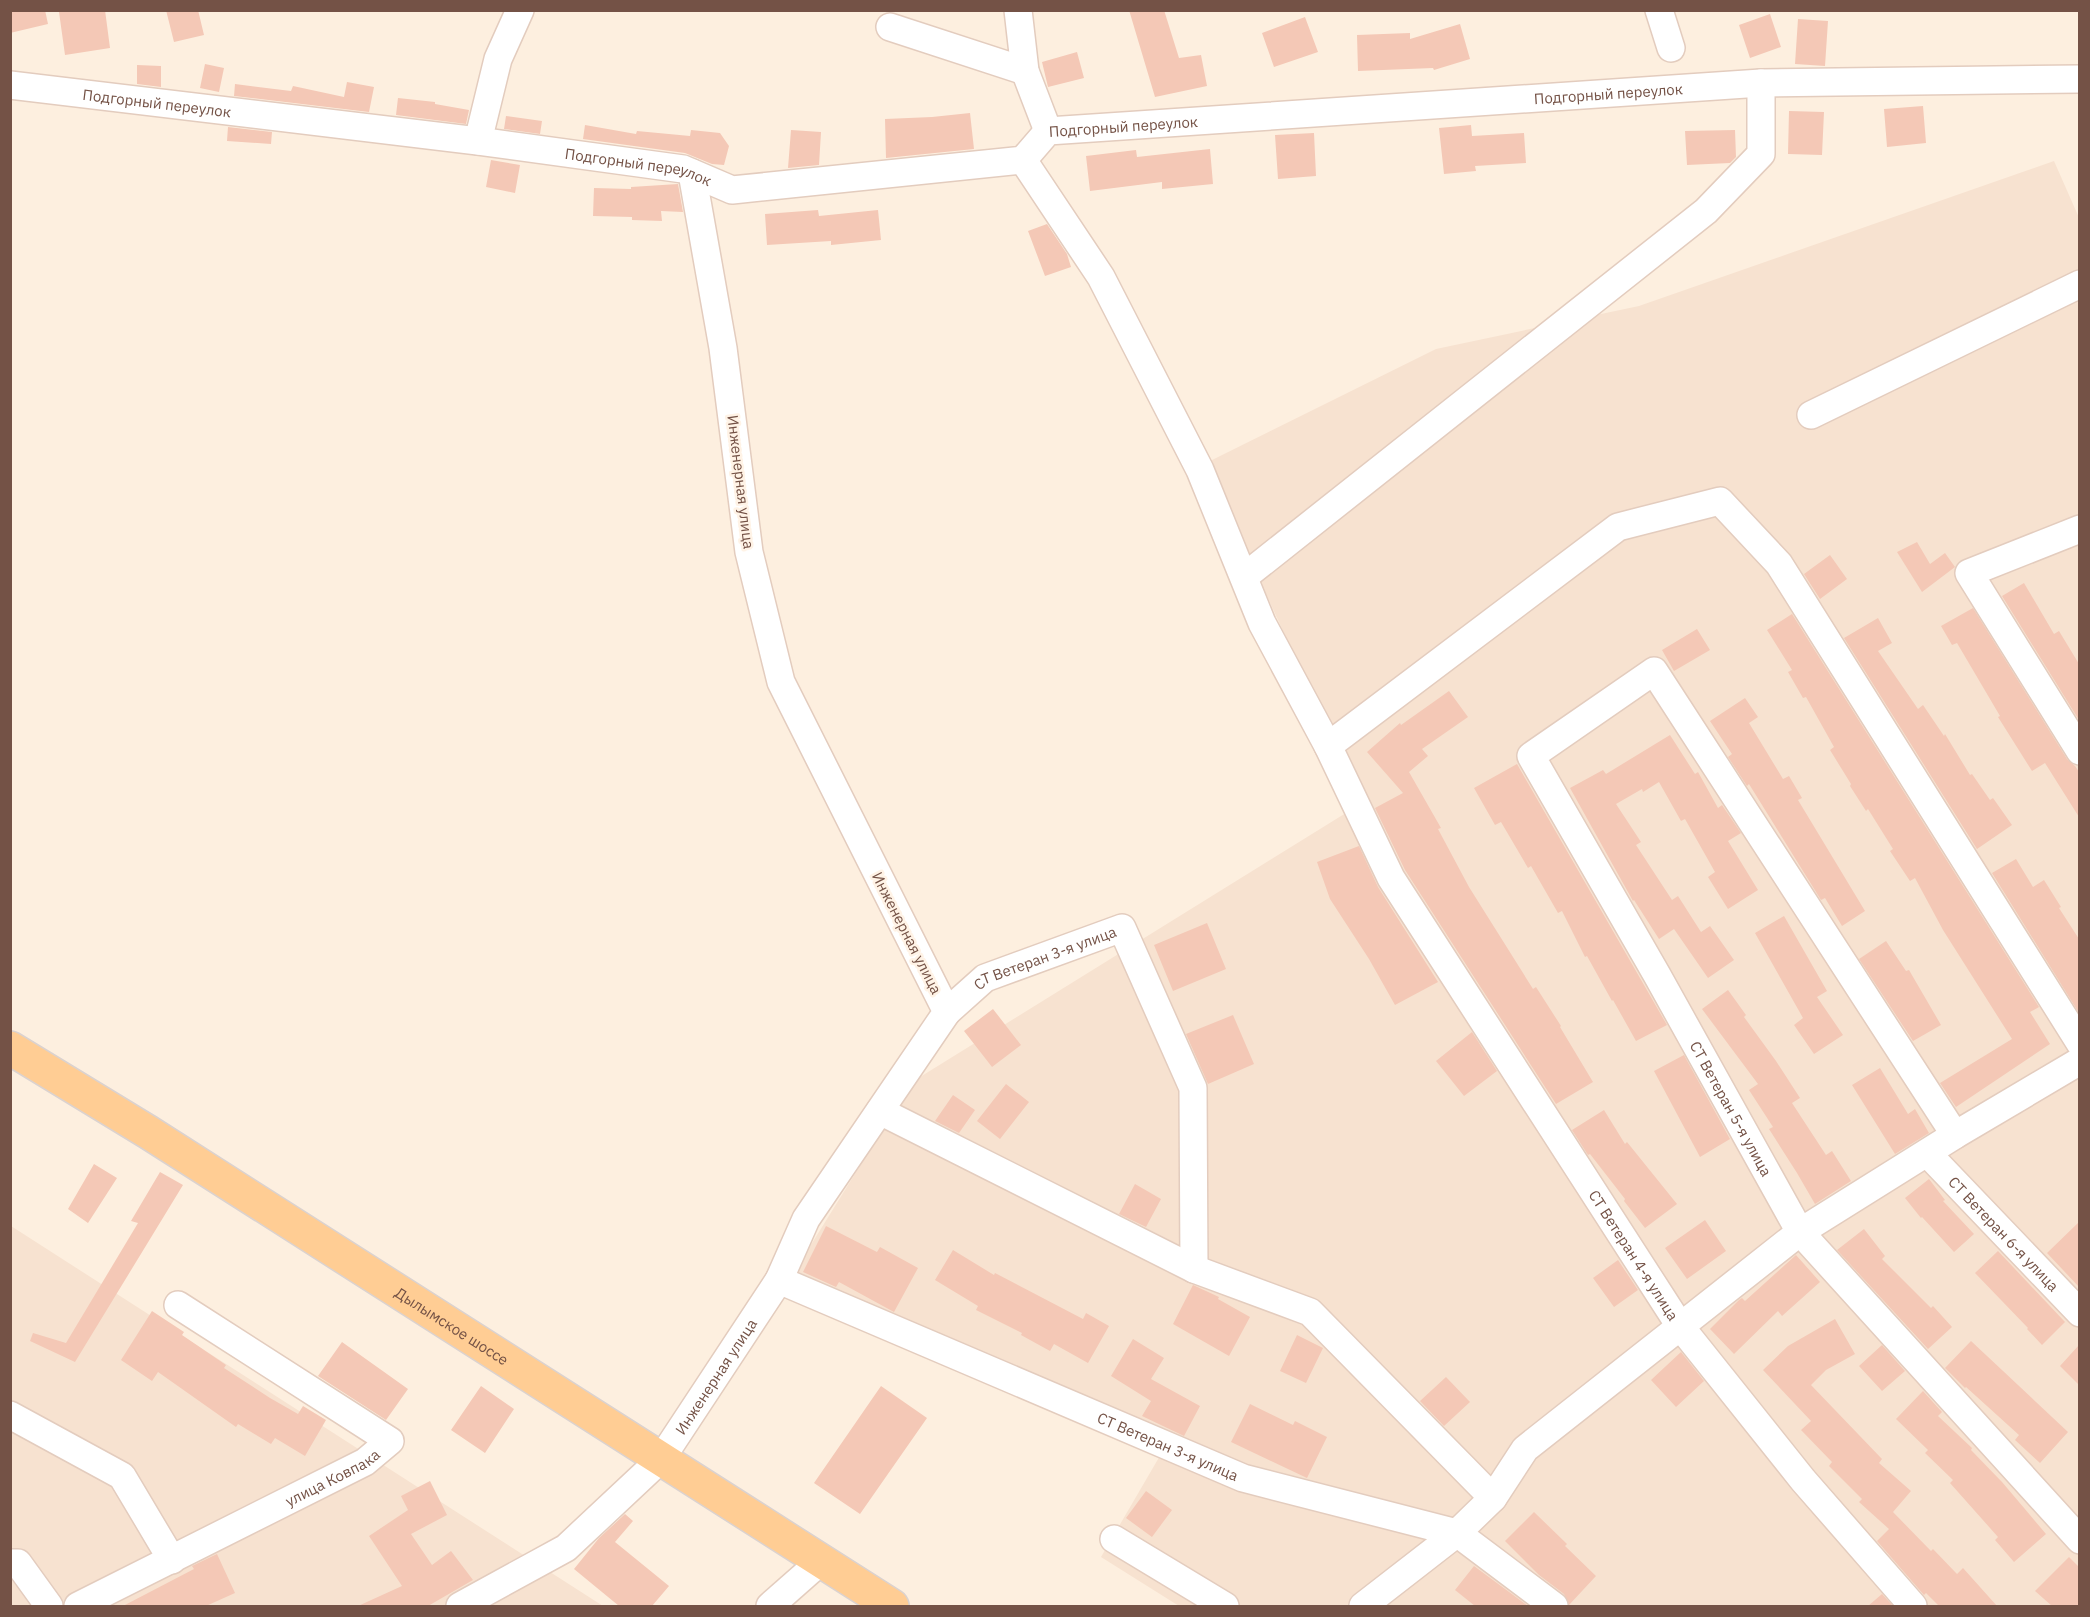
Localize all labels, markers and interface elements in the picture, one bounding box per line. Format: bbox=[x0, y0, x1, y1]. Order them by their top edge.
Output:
street label: Подгорный переулок bbox=[1533, 79, 1683, 108]
street label: Подгорный переулок bbox=[82, 84, 232, 121]
street label: Подгорный переулок bbox=[1048, 111, 1199, 140]
street label: Подгорный переулок bbox=[564, 143, 715, 190]
street label: Инженерная улица bbox=[723, 414, 759, 550]
street label: Инженерная улица bbox=[868, 869, 946, 997]
street label: СТ Ветеран 3-я улица bbox=[969, 921, 1119, 994]
street label: СТ Ветеран 5-я улица bbox=[1686, 1038, 1776, 1179]
street label: СТ Ветеран 6-я улица bbox=[1945, 1172, 2063, 1295]
street label: СТ Ветеран 4-я улица bbox=[1585, 1186, 1683, 1324]
street label: Дылымское шоссе bbox=[392, 1282, 512, 1369]
street label: Инженерная улица bbox=[670, 1315, 761, 1438]
street label: СТ Ветеран 3-я улица bbox=[1095, 1408, 1242, 1485]
street label: улица Ковпака bbox=[282, 1444, 383, 1510]

